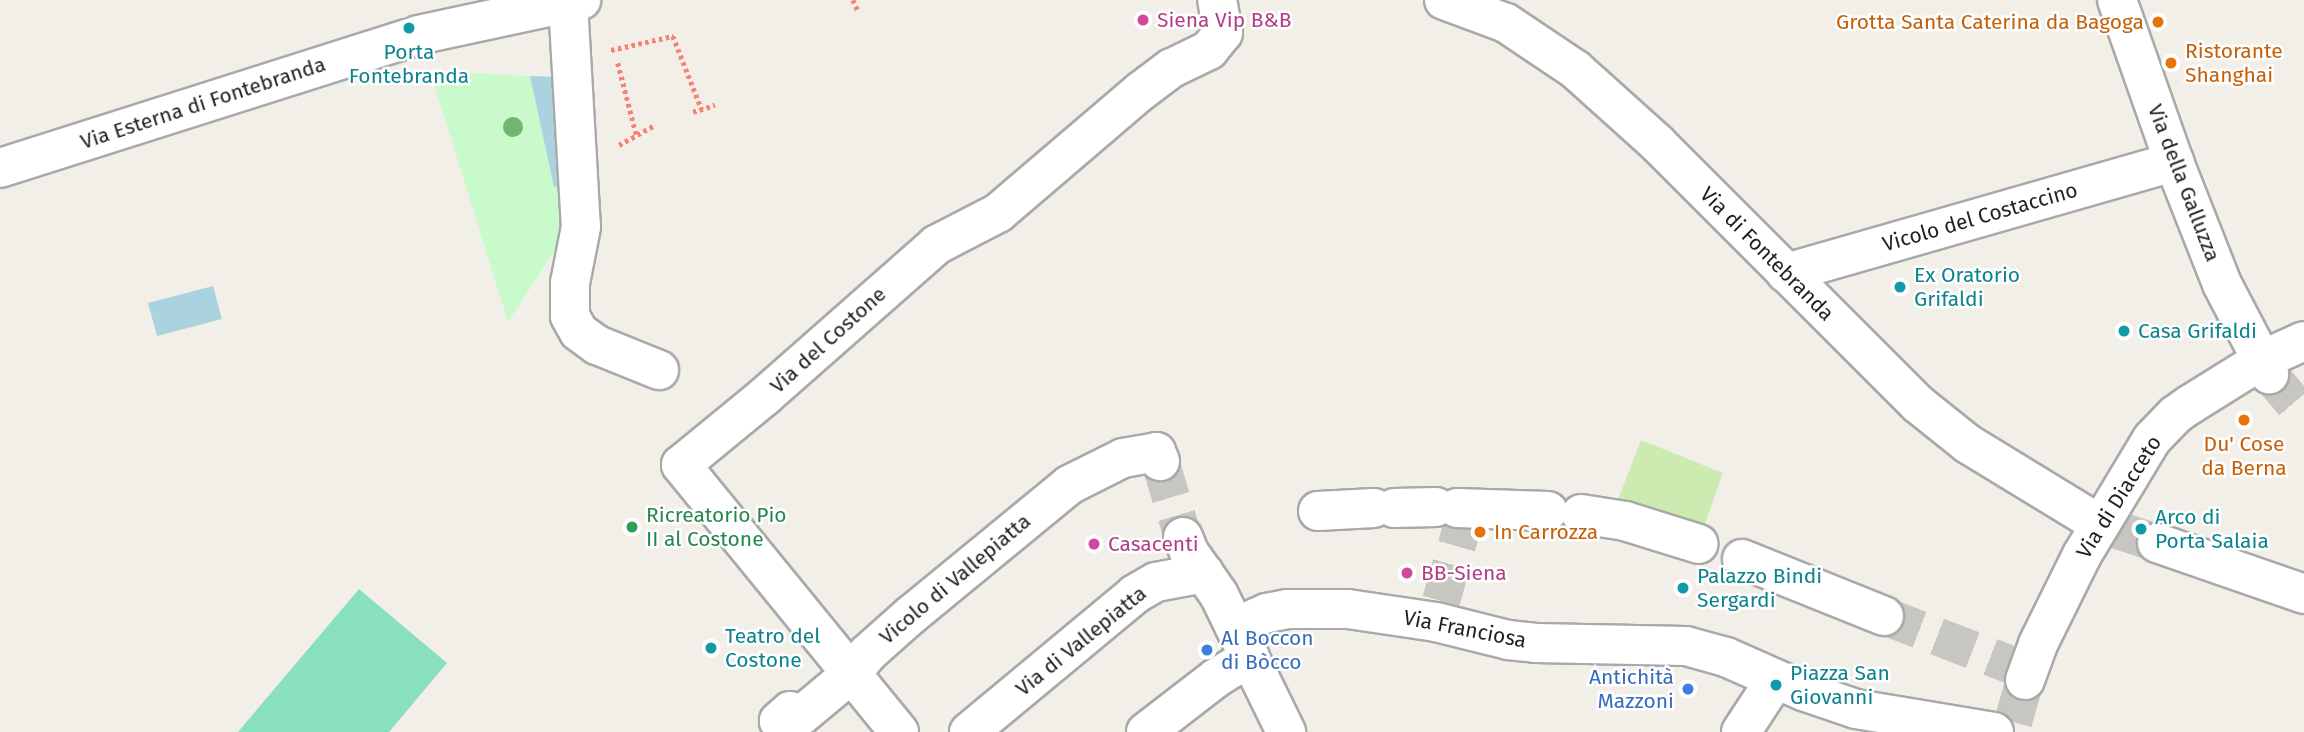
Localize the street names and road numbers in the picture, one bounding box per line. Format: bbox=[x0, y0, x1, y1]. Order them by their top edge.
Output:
street label: Via Esterna di Fontebranda bbox=[77, 51, 329, 155]
street label: Via della Galluzza bbox=[2142, 101, 2226, 265]
street label: Vicolo del Costaccino bbox=[1880, 177, 2080, 257]
street label: Via di Fontebranda bbox=[1695, 182, 1839, 326]
street label: Via del Costone bbox=[765, 281, 891, 399]
street label: Via di Diacceto bbox=[2071, 431, 2167, 563]
street label: Vicolo di Vallepiatta bbox=[874, 508, 1036, 650]
street label: Via di Vallepiatta bbox=[1011, 581, 1151, 701]
street label: Via Franciosa bbox=[1401, 605, 1529, 653]

